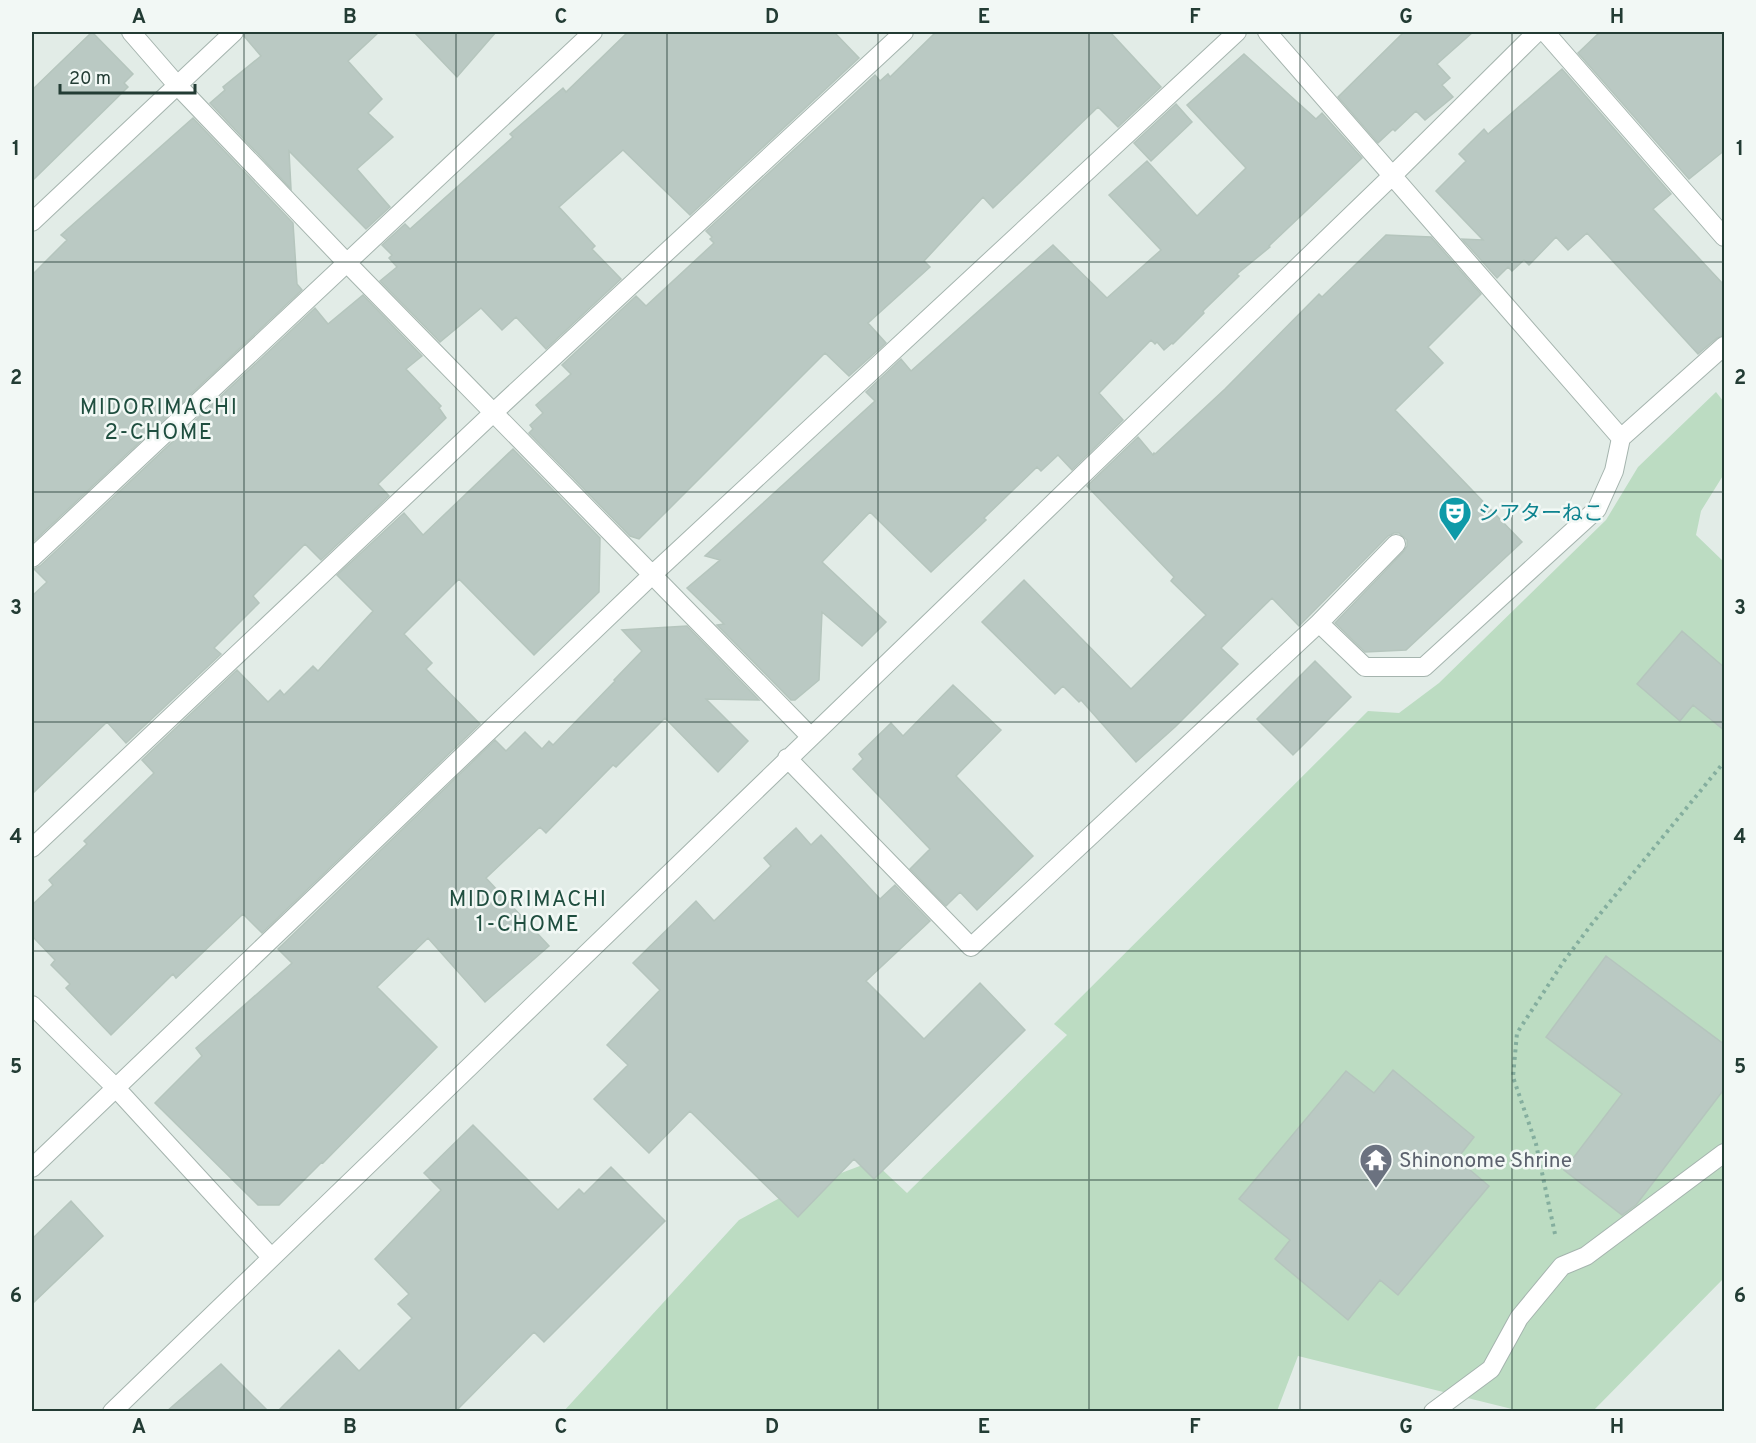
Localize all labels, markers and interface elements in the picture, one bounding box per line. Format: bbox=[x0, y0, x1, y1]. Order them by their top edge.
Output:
text: A bbox=[132, 5, 146, 31]
text: B bbox=[343, 5, 357, 31]
text: C bbox=[555, 5, 567, 31]
text: D bbox=[765, 5, 779, 31]
text: E bbox=[978, 5, 990, 31]
text: F bbox=[1189, 5, 1201, 31]
text: G bbox=[1399, 5, 1413, 31]
text: H bbox=[1610, 5, 1624, 31]
scale bar bbox=[60, 57, 195, 95]
text: 20 m bbox=[69, 68, 111, 91]
text: 1 bbox=[12, 137, 20, 163]
text: 1 bbox=[1736, 137, 1744, 163]
text: 2 bbox=[10, 366, 22, 392]
text: 2 bbox=[1734, 366, 1746, 392]
district label: MIDORIMACHI 2-CHOME bbox=[80, 395, 238, 447]
theatre icon: シアターねこ bbox=[1437, 495, 1473, 542]
place label: シアターねこ bbox=[1478, 501, 1604, 528]
text: 3 bbox=[10, 596, 22, 622]
text: 3 bbox=[1734, 596, 1746, 622]
text: 4 bbox=[10, 825, 22, 851]
text: 4 bbox=[1734, 825, 1746, 851]
district label: MIDORIMACHI 1-CHOME bbox=[449, 887, 607, 939]
text: 5 bbox=[10, 1055, 22, 1081]
text: 5 bbox=[1734, 1055, 1746, 1081]
temple icon: Shinonome Shrine bbox=[1358, 1142, 1394, 1189]
place label: Shinonome Shrine bbox=[1399, 1148, 1572, 1175]
text: 6 bbox=[10, 1284, 22, 1310]
text: 6 bbox=[1734, 1284, 1746, 1310]
text: A bbox=[132, 1415, 146, 1441]
text: B bbox=[343, 1415, 357, 1441]
text: C bbox=[555, 1415, 567, 1441]
text: D bbox=[765, 1415, 779, 1441]
text: E bbox=[978, 1415, 990, 1441]
text: F bbox=[1189, 1415, 1201, 1441]
text: G bbox=[1399, 1415, 1413, 1441]
text: H bbox=[1610, 1415, 1624, 1441]

